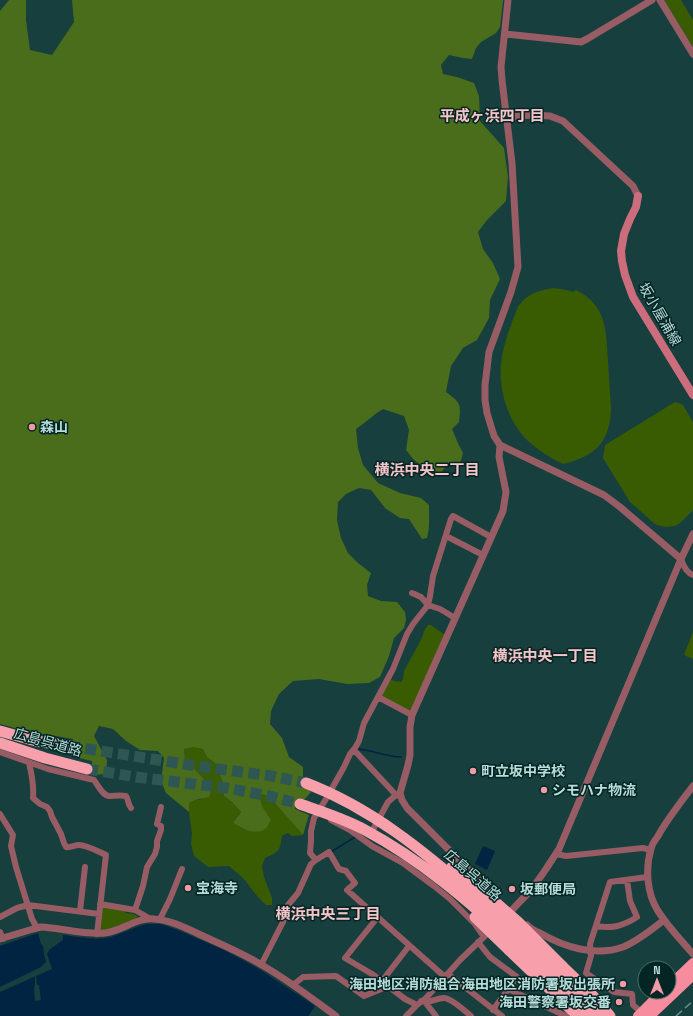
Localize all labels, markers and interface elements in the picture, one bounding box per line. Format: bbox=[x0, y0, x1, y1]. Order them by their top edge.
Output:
district label: 平成ヶ浜四丁目 bbox=[439, 106, 545, 125]
street label: 坂小屋浦線 bbox=[635, 279, 685, 349]
place label: 森山 bbox=[40, 418, 68, 436]
marker: 森山 bbox=[27, 422, 37, 432]
district label: 横浜中央二丁目 bbox=[374, 460, 480, 479]
district label: 横浜中央一丁目 bbox=[492, 646, 598, 665]
street label: 広島呉道路 bbox=[12, 724, 84, 760]
place label: 町立坂中学校 bbox=[481, 762, 565, 780]
marker: 町立坂中学校 bbox=[468, 766, 478, 776]
place label: シモハナ物流 bbox=[552, 781, 636, 799]
marker: シモハナ物流 bbox=[539, 785, 549, 795]
street label: 広島呉道路 bbox=[441, 845, 505, 905]
place label: 宝海寺 bbox=[196, 879, 238, 897]
place label: 坂郵便局 bbox=[520, 880, 576, 898]
marker: 宝海寺 bbox=[183, 883, 193, 893]
marker: 坂郵便局 bbox=[507, 884, 517, 894]
district label: 横浜中央三丁目 bbox=[275, 904, 381, 923]
north arrow bbox=[637, 960, 677, 1000]
text: N bbox=[653, 963, 661, 977]
place label: 海田地区消防組合海田地区消防署坂出張所 bbox=[349, 975, 615, 993]
marker: 海田地区消防組合海田地区消防署坂出張所 bbox=[618, 979, 628, 989]
place label: 海田警察署坂交番 bbox=[499, 993, 611, 1011]
marker: 海田警察署坂交番 bbox=[614, 997, 624, 1007]

